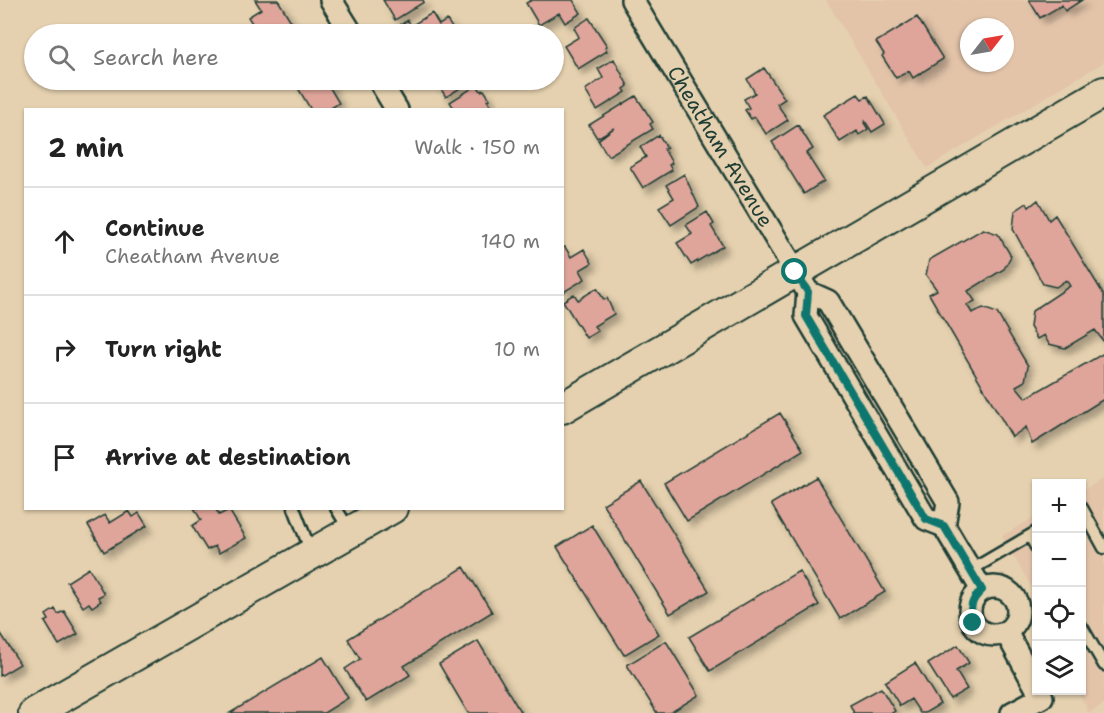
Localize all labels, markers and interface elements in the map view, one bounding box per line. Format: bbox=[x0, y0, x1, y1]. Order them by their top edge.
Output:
north arrow bbox=[960, 18, 1014, 72]
search box bbox=[24, 24, 564, 90]
icon: search bbox=[45, 41, 78, 74]
text: Search here bbox=[93, 43, 219, 72]
street label: Cheatham Avenue bbox=[661, 60, 780, 232]
text: 2 min bbox=[48, 130, 124, 165]
text: Walk · 150 m bbox=[414, 134, 540, 160]
text: Continue bbox=[105, 214, 205, 243]
icon: ahead bbox=[48, 225, 81, 258]
text: 140 m bbox=[481, 228, 540, 254]
text: Cheatham Avenue bbox=[105, 243, 280, 269]
route start bbox=[781, 258, 807, 284]
icon: right bbox=[48, 333, 81, 366]
text: Turn right bbox=[105, 335, 222, 364]
text: 10 m bbox=[494, 336, 540, 362]
icon: arrive bbox=[48, 441, 81, 474]
text: Arrive at destination bbox=[105, 443, 351, 472]
map controls bbox=[1032, 479, 1086, 695]
button: + bbox=[1032, 479, 1086, 533]
button: − bbox=[1032, 533, 1086, 587]
button: locate bbox=[1032, 587, 1086, 641]
route end bbox=[959, 609, 985, 635]
button: layers bbox=[1032, 641, 1086, 695]

